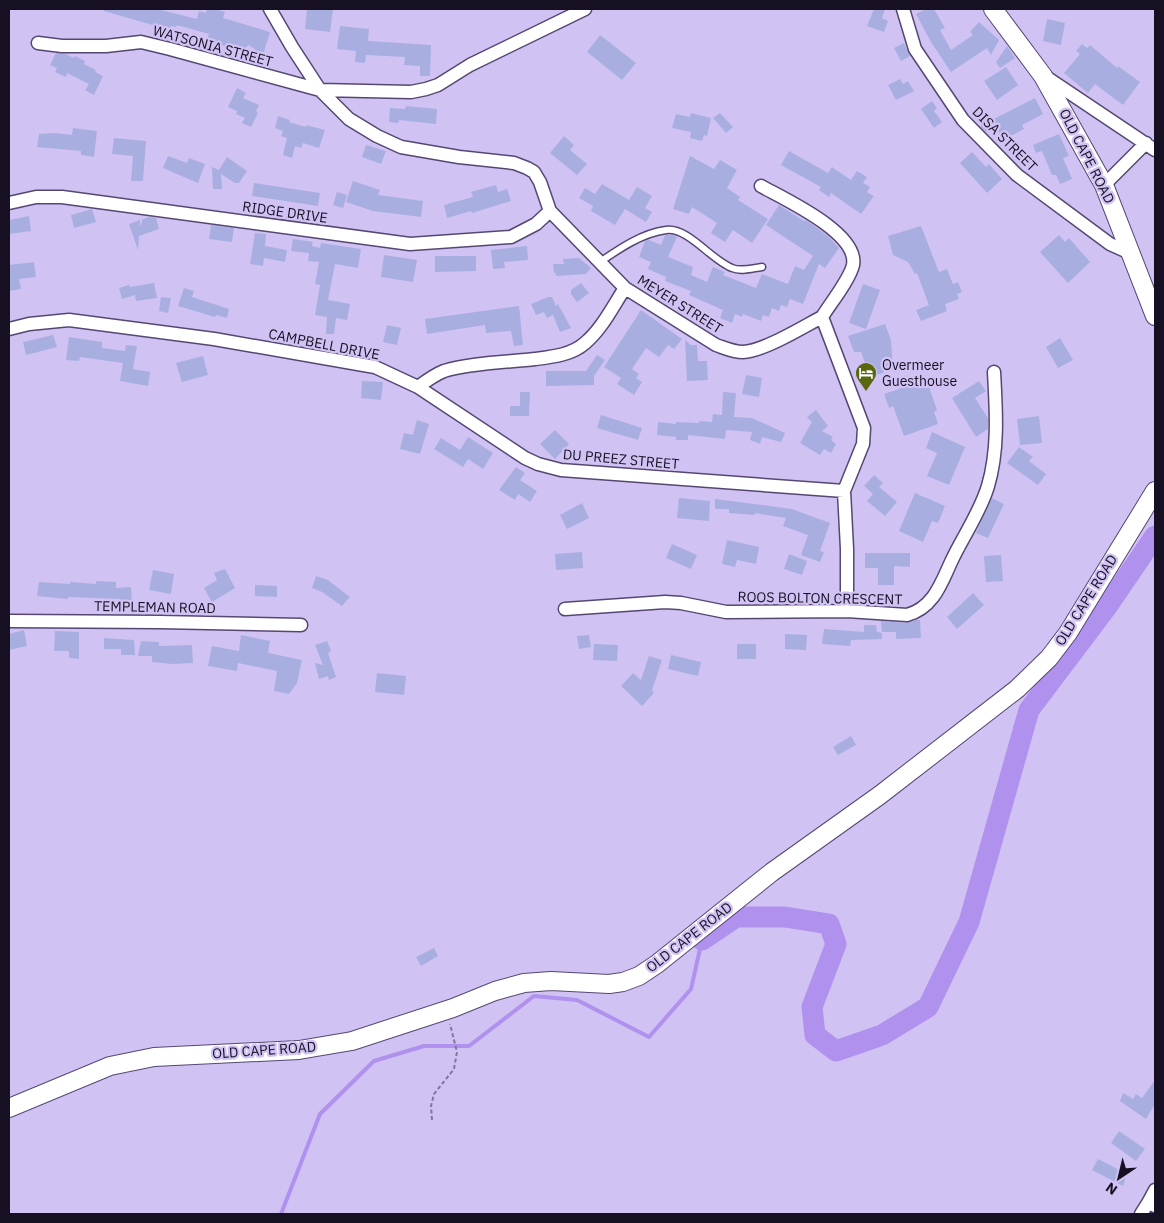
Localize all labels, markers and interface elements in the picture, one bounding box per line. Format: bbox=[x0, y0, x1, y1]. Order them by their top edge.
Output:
street label: WATSONIA STREET bbox=[151, 21, 275, 71]
street label: DISA STREET bbox=[969, 103, 1041, 175]
street label: OLD CAPE ROAD bbox=[1055, 106, 1119, 206]
street label: RIDGE DRIVE bbox=[241, 197, 329, 227]
street label: MEYER STREET bbox=[634, 271, 726, 337]
street label: CAMPBELL DRIVE bbox=[267, 324, 381, 364]
place label: Overmeer Guesthouse bbox=[882, 356, 958, 390]
hotel icon: Overmeer Guesthouse bbox=[854, 361, 878, 392]
street label: DU PREEZ STREET bbox=[562, 445, 680, 473]
street label: OLD CAPE ROAD bbox=[1051, 551, 1121, 649]
street label: ROOS BOLTON CRESCENT bbox=[737, 588, 903, 608]
street label: TEMPLEMAN ROAD bbox=[94, 597, 216, 617]
street label: OLD CAPE ROAD bbox=[642, 898, 736, 976]
street label: OLD CAPE ROAD bbox=[211, 1037, 317, 1063]
north arrow bbox=[1094, 1153, 1144, 1203]
text: N bbox=[1102, 1178, 1121, 1199]

